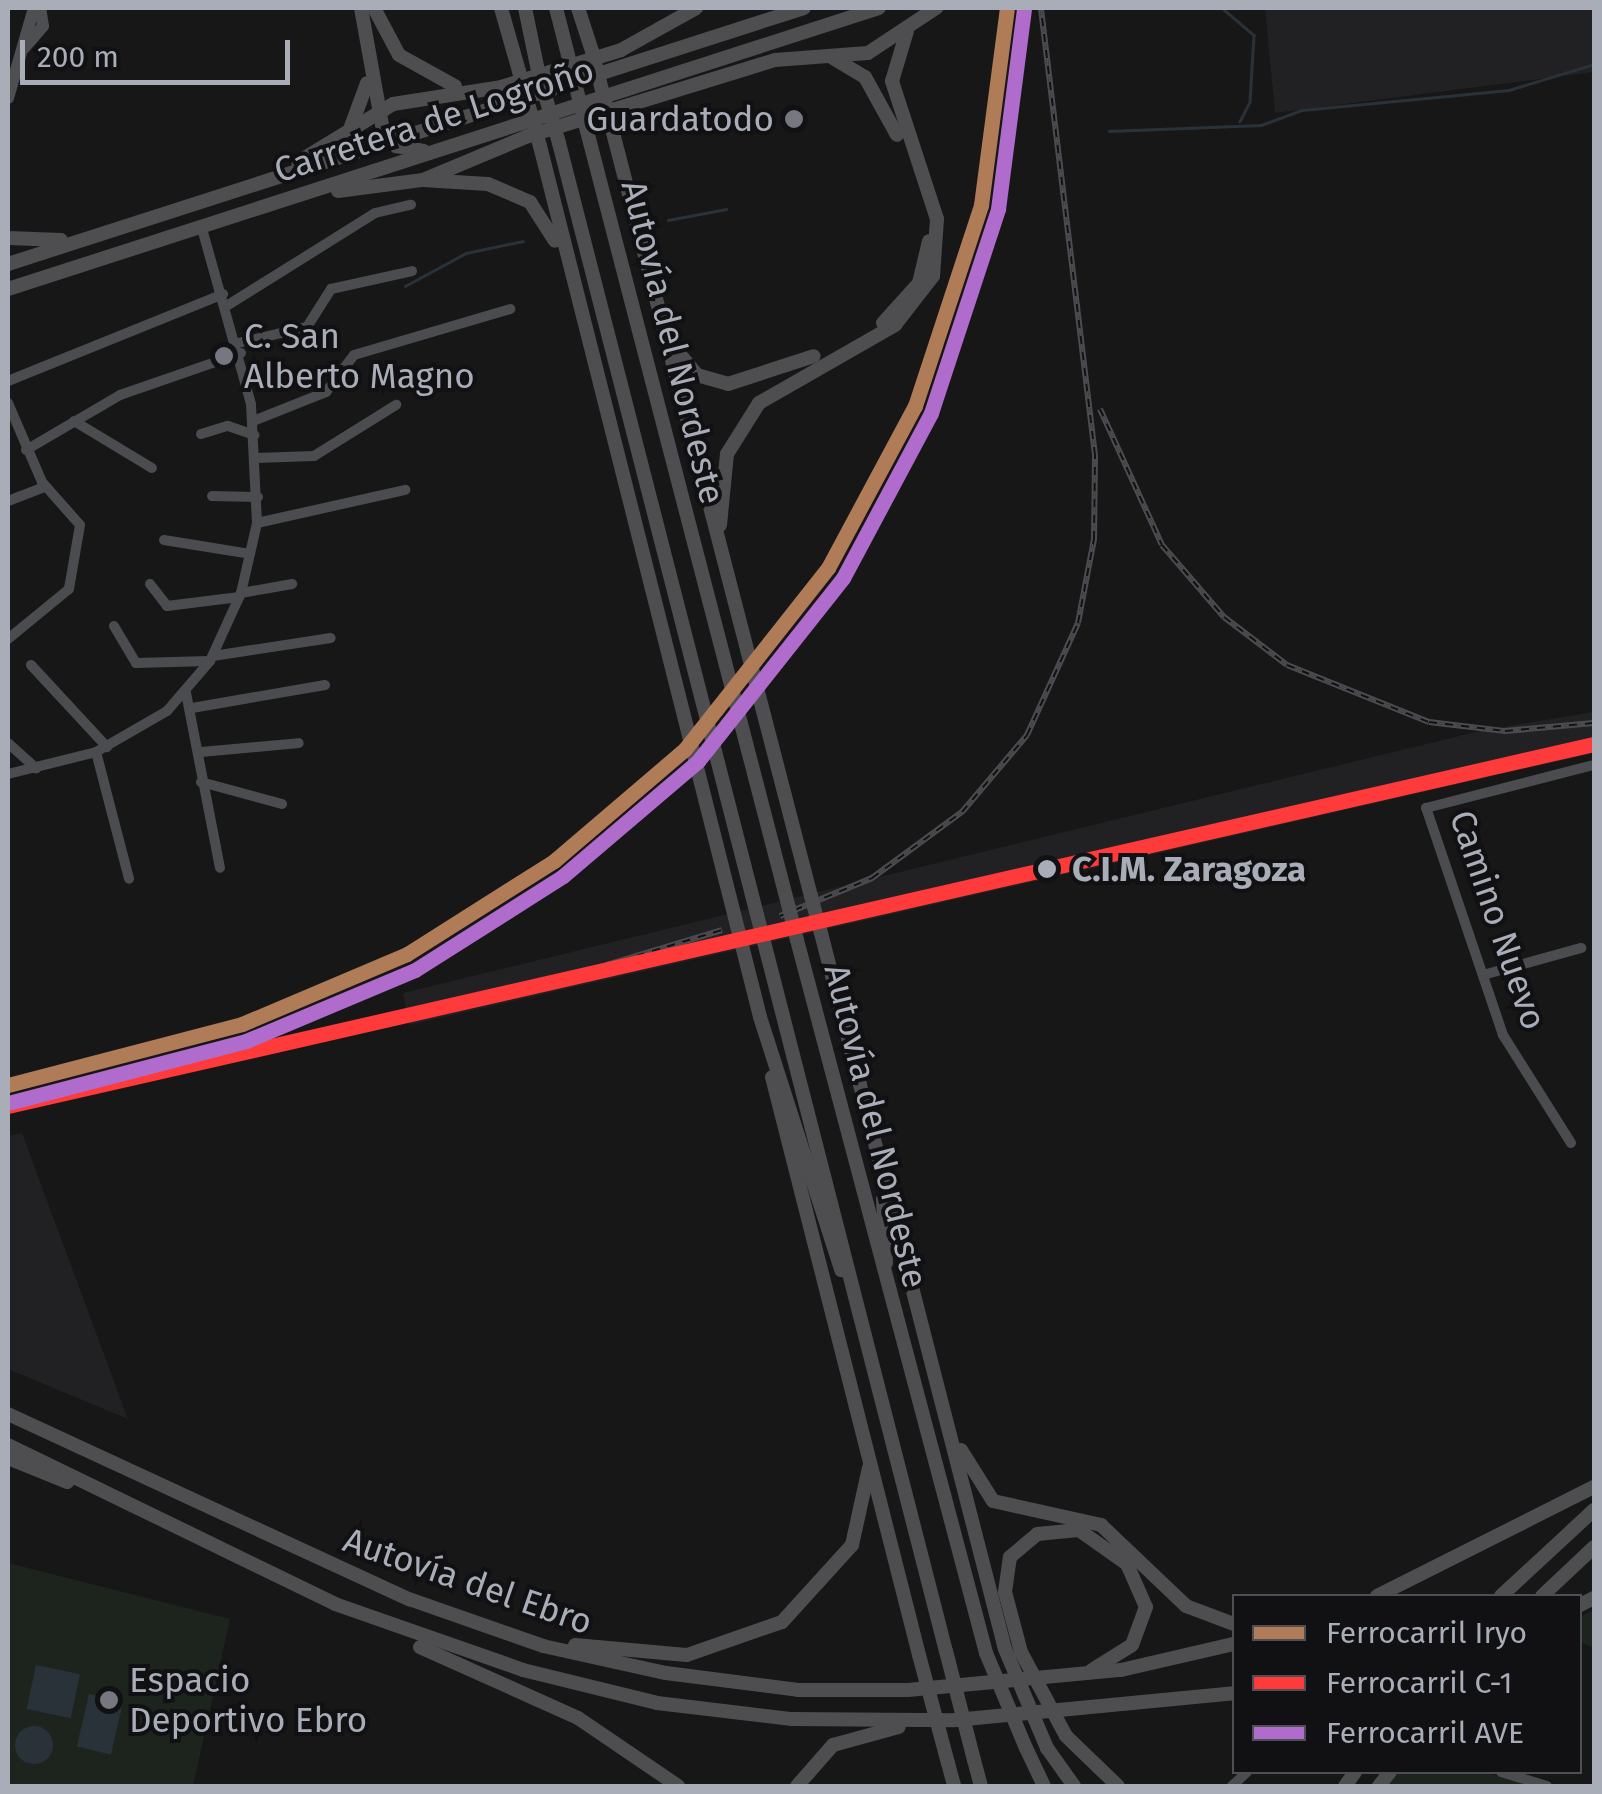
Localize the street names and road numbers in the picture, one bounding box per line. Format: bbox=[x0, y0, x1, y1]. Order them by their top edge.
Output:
street label: Carretera de Logroño bbox=[269, 49, 599, 191]
street label: Autovía del Nordeste bbox=[612, 176, 734, 508]
street label: Camino Nuevo bbox=[1441, 805, 1555, 1035]
street label: Autovía del Nordeste bbox=[815, 960, 937, 1292]
street label: Autovía del Ebro bbox=[338, 1519, 598, 1643]

